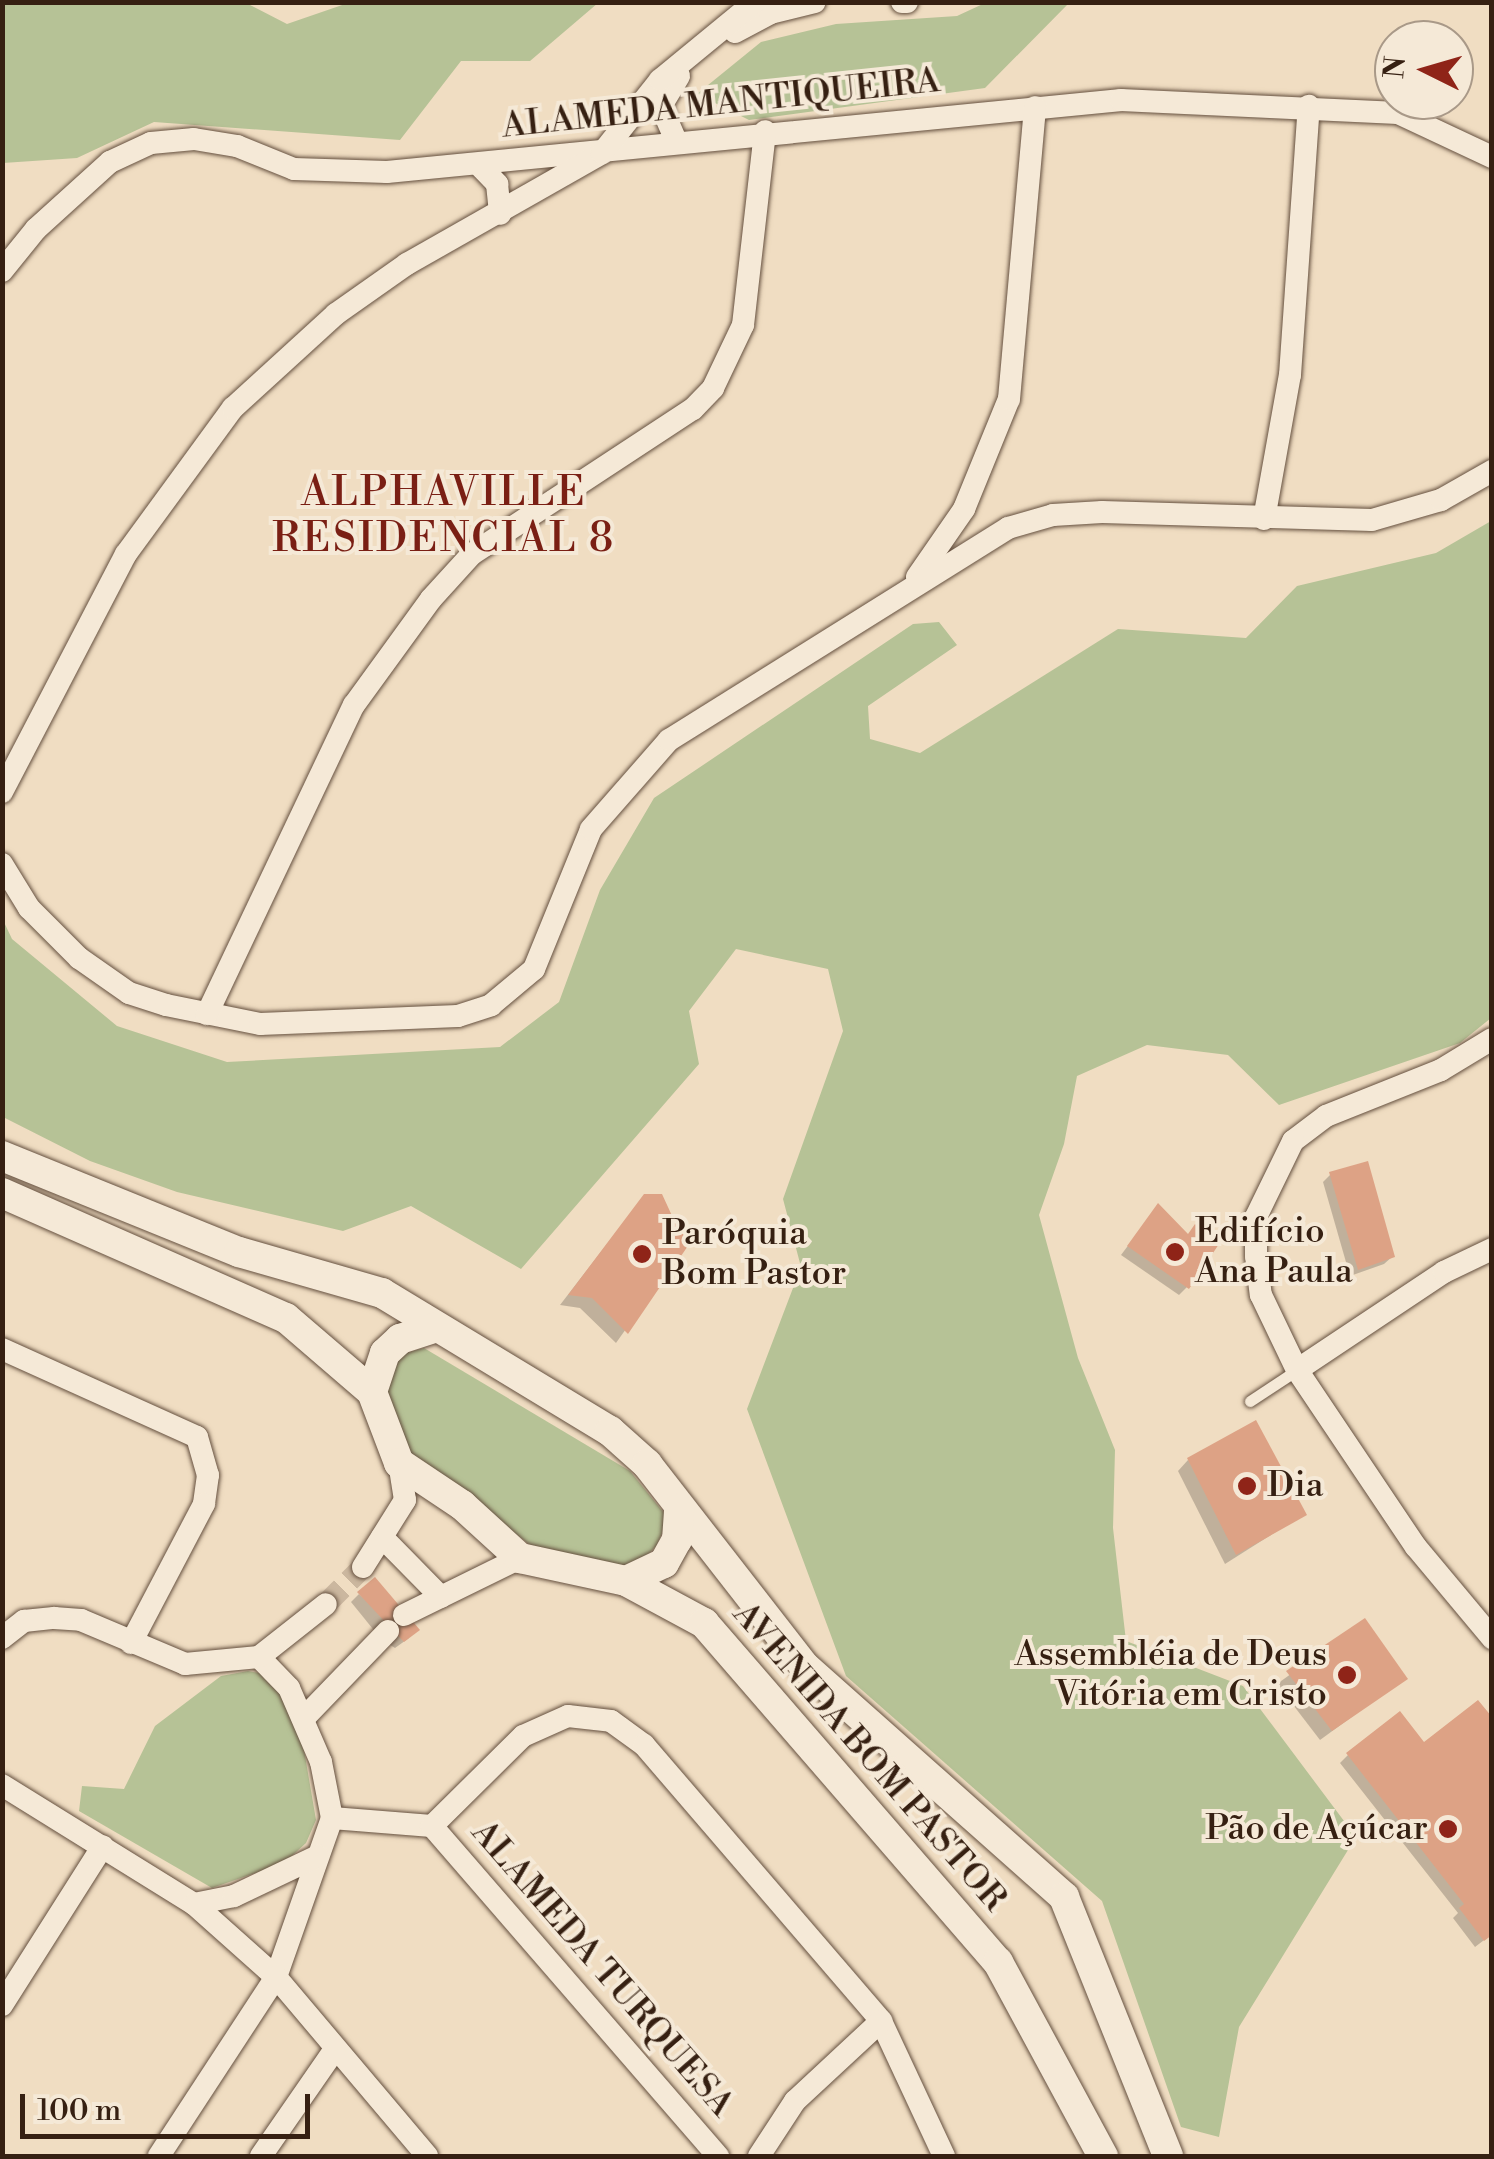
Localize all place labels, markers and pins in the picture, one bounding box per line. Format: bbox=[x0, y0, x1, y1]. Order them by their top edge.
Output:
place label: Edifício Ana Paula bbox=[1195, 1211, 1353, 1293]
place label: Paróquia Bom Pastor bbox=[662, 1213, 846, 1295]
marker: Edifício Ana Paula bbox=[1164, 1241, 1186, 1263]
marker: Paróquia Bom Pastor bbox=[631, 1243, 653, 1265]
place label: Dia bbox=[1267, 1465, 1323, 1507]
marker: Dia bbox=[1236, 1475, 1258, 1497]
place label: Assembléia de Deus Vitória em Cristo bbox=[1015, 1634, 1327, 1716]
marker: Assembléia de Deus Vitória em Cristo bbox=[1336, 1664, 1358, 1686]
place label: Pão de Açúcar bbox=[1205, 1808, 1428, 1850]
marker: Pão de Açúcar bbox=[1437, 1818, 1459, 1840]

